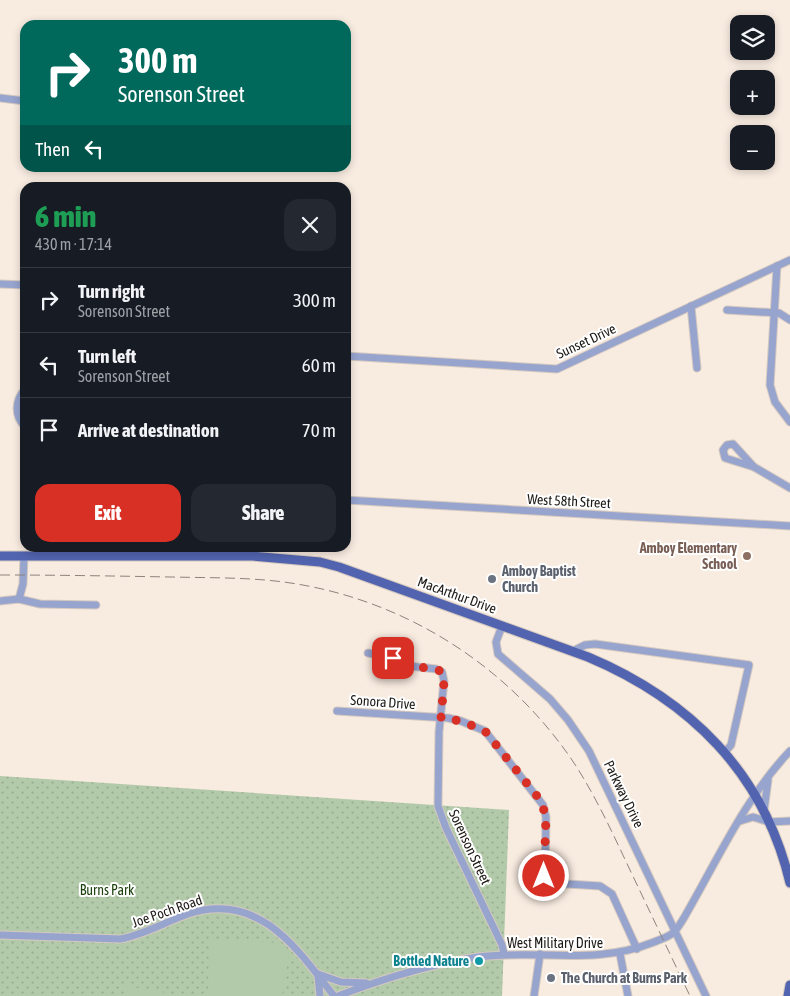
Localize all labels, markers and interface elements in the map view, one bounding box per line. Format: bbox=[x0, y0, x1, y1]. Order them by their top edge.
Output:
map controls bbox=[730, 15, 775, 170]
button: layers bbox=[730, 15, 775, 60]
icon: right bbox=[35, 40, 100, 105]
text: 300 m bbox=[118, 40, 197, 80]
button: + bbox=[730, 70, 775, 115]
text: Sorenson Street bbox=[118, 81, 245, 107]
button: − bbox=[730, 125, 775, 170]
icon: left bbox=[80, 135, 108, 163]
text: Then bbox=[35, 138, 70, 160]
text: 6 min bbox=[35, 199, 96, 233]
button: close bbox=[284, 199, 336, 251]
text: 430 m · 17:14 bbox=[35, 235, 112, 253]
text: Turn right bbox=[78, 280, 145, 302]
icon: right bbox=[35, 286, 63, 314]
text: 300 m bbox=[293, 289, 336, 311]
text: Sorenson Street bbox=[78, 302, 170, 320]
street label: Sunset Drive bbox=[554, 320, 618, 362]
text: Turn left bbox=[78, 345, 136, 367]
icon: left bbox=[35, 351, 63, 379]
text: 60 m bbox=[302, 354, 336, 376]
text: Sorenson Street bbox=[78, 367, 170, 385]
icon: arrive bbox=[35, 416, 63, 444]
text: Arrive at destination bbox=[78, 419, 219, 441]
text: 70 m bbox=[302, 419, 336, 441]
button: Exit bbox=[35, 484, 181, 542]
button: Share bbox=[191, 484, 336, 542]
street label: West 58th Street bbox=[527, 491, 611, 511]
place label: Amboy Elementary School bbox=[639, 540, 737, 572]
marker: Amboy Elementary School bbox=[741, 550, 753, 562]
place label: Amboy Baptist Church bbox=[501, 563, 576, 595]
street label: MacArthur Drive bbox=[415, 573, 499, 617]
marker: Amboy Baptist Church bbox=[486, 573, 498, 585]
pin bbox=[372, 637, 414, 679]
icon: arrive bbox=[379, 644, 407, 672]
street label: Sonora Drive bbox=[350, 692, 416, 712]
street label: Parkway Drive bbox=[601, 758, 647, 830]
street label: Sorenson Street bbox=[446, 807, 494, 887]
position arrow bbox=[517, 849, 569, 901]
park label: Burns Park bbox=[80, 882, 134, 898]
street label: Joe Poch Road bbox=[130, 892, 204, 930]
street label: West Military Drive bbox=[507, 935, 603, 951]
place label: Bottled Nature bbox=[393, 953, 469, 969]
marker: Bottled Nature bbox=[473, 955, 485, 967]
place label: The Church at Burns Park bbox=[561, 970, 688, 986]
marker: The Church at Burns Park bbox=[545, 972, 557, 984]

